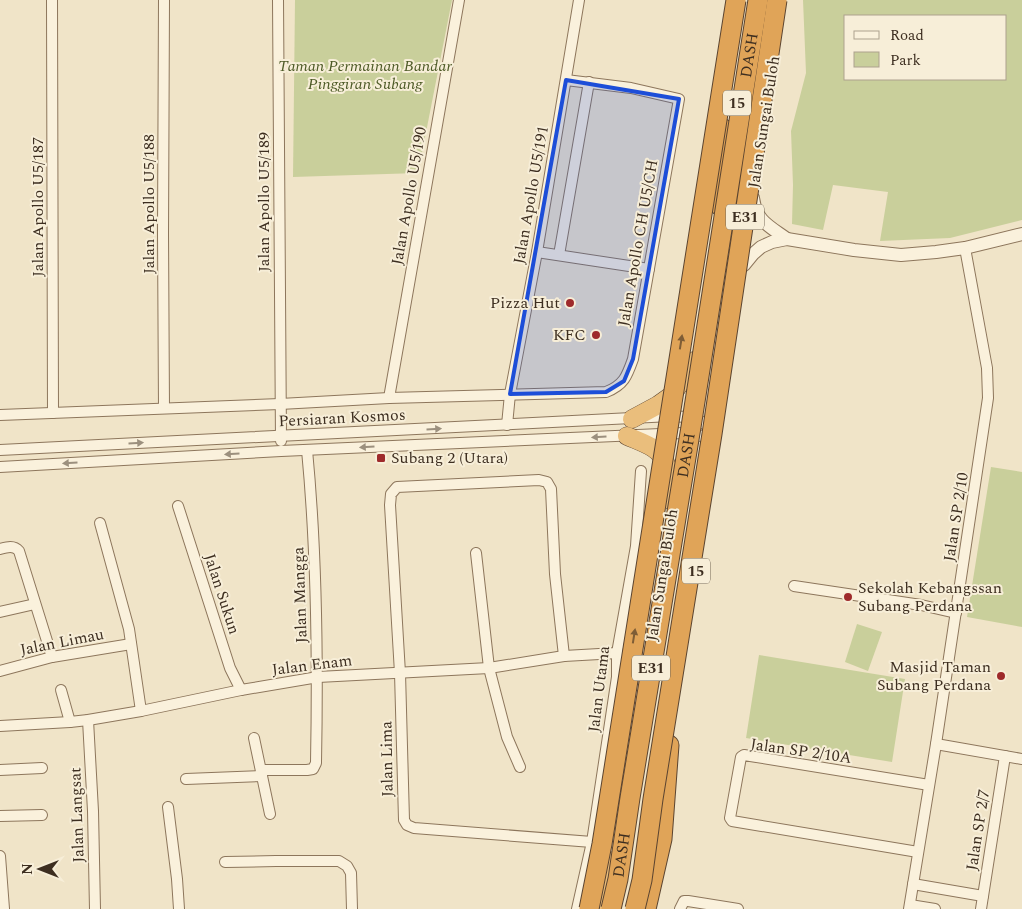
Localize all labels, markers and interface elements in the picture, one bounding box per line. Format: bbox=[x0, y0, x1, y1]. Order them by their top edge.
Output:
legend bbox=[844, 15, 1007, 80]
text: Road bbox=[890, 24, 924, 47]
street label: DASH bbox=[734, 31, 765, 80]
text: Park bbox=[890, 49, 921, 72]
park label: Taman Permainan Bandar Pinggiran Subang bbox=[278, 54, 452, 96]
street label: Jalan Sungai Buloh bbox=[742, 54, 786, 190]
road number: 15 bbox=[723, 90, 751, 116]
street label: Jalan Apollo U5/191 bbox=[507, 124, 555, 266]
street label: Jalan Apollo U5/190 bbox=[385, 125, 433, 267]
street label: Jalan Apollo U5/189 bbox=[252, 132, 276, 272]
street label: Jalan Apollo U5/188 bbox=[137, 134, 161, 274]
street label: Jalan Apollo U5/187 bbox=[26, 137, 50, 277]
street label: Jalan Apollo CH U5/CH bbox=[611, 158, 665, 328]
road number: E31 bbox=[726, 204, 764, 230]
place label: Pizza Hut bbox=[490, 291, 560, 315]
marker: Pizza Hut bbox=[564, 297, 576, 309]
place label: KFC bbox=[553, 323, 586, 347]
marker: KFC bbox=[590, 329, 602, 341]
one-way arrow bbox=[677, 334, 685, 350]
street label: Persiaran Kosmos bbox=[278, 403, 406, 433]
one-way arrow bbox=[427, 424, 443, 432]
street label: DASH bbox=[671, 431, 702, 480]
one-way arrow bbox=[591, 434, 607, 442]
one-way arrow bbox=[128, 439, 144, 447]
one-way arrow bbox=[359, 444, 375, 452]
place label: Subang 2 (Utara) bbox=[391, 446, 508, 470]
one-way arrow bbox=[224, 450, 240, 458]
marker: Subang 2 (Utara) bbox=[375, 452, 387, 464]
one-way arrow bbox=[62, 459, 78, 467]
street label: Jalan SP 2/10 bbox=[937, 471, 975, 563]
street label: Jalan Sungai Buloh bbox=[640, 507, 684, 643]
street label: Jalan Mangga bbox=[286, 546, 314, 644]
street label: Jalan Sukun bbox=[198, 550, 246, 638]
road number: 15 bbox=[682, 558, 710, 584]
place label: Sekolah Kebangssan Subang Perdana bbox=[858, 576, 1002, 618]
marker: Sekolah Kebangssan Subang Perdana bbox=[842, 591, 854, 603]
street label: Jalan Limau bbox=[18, 622, 106, 662]
one-way arrow bbox=[631, 628, 639, 644]
street label: Jalan Utama bbox=[582, 644, 616, 734]
street label: Jalan Enam bbox=[271, 648, 354, 682]
place label: Masjid Taman Subang Perdana bbox=[877, 655, 991, 697]
road number: E31 bbox=[632, 656, 670, 680]
marker: Masjid Taman Subang Perdana bbox=[995, 670, 1007, 682]
street label: Jalan Lima bbox=[374, 721, 400, 797]
street label: Jalan SP 2/10A bbox=[749, 732, 853, 770]
street label: Jalan Langsat bbox=[63, 767, 91, 863]
street label: Jalan SP 2/7 bbox=[960, 788, 996, 872]
street label: DASH bbox=[606, 831, 637, 879]
north arrow bbox=[15, 844, 65, 894]
text: N bbox=[17, 863, 38, 875]

